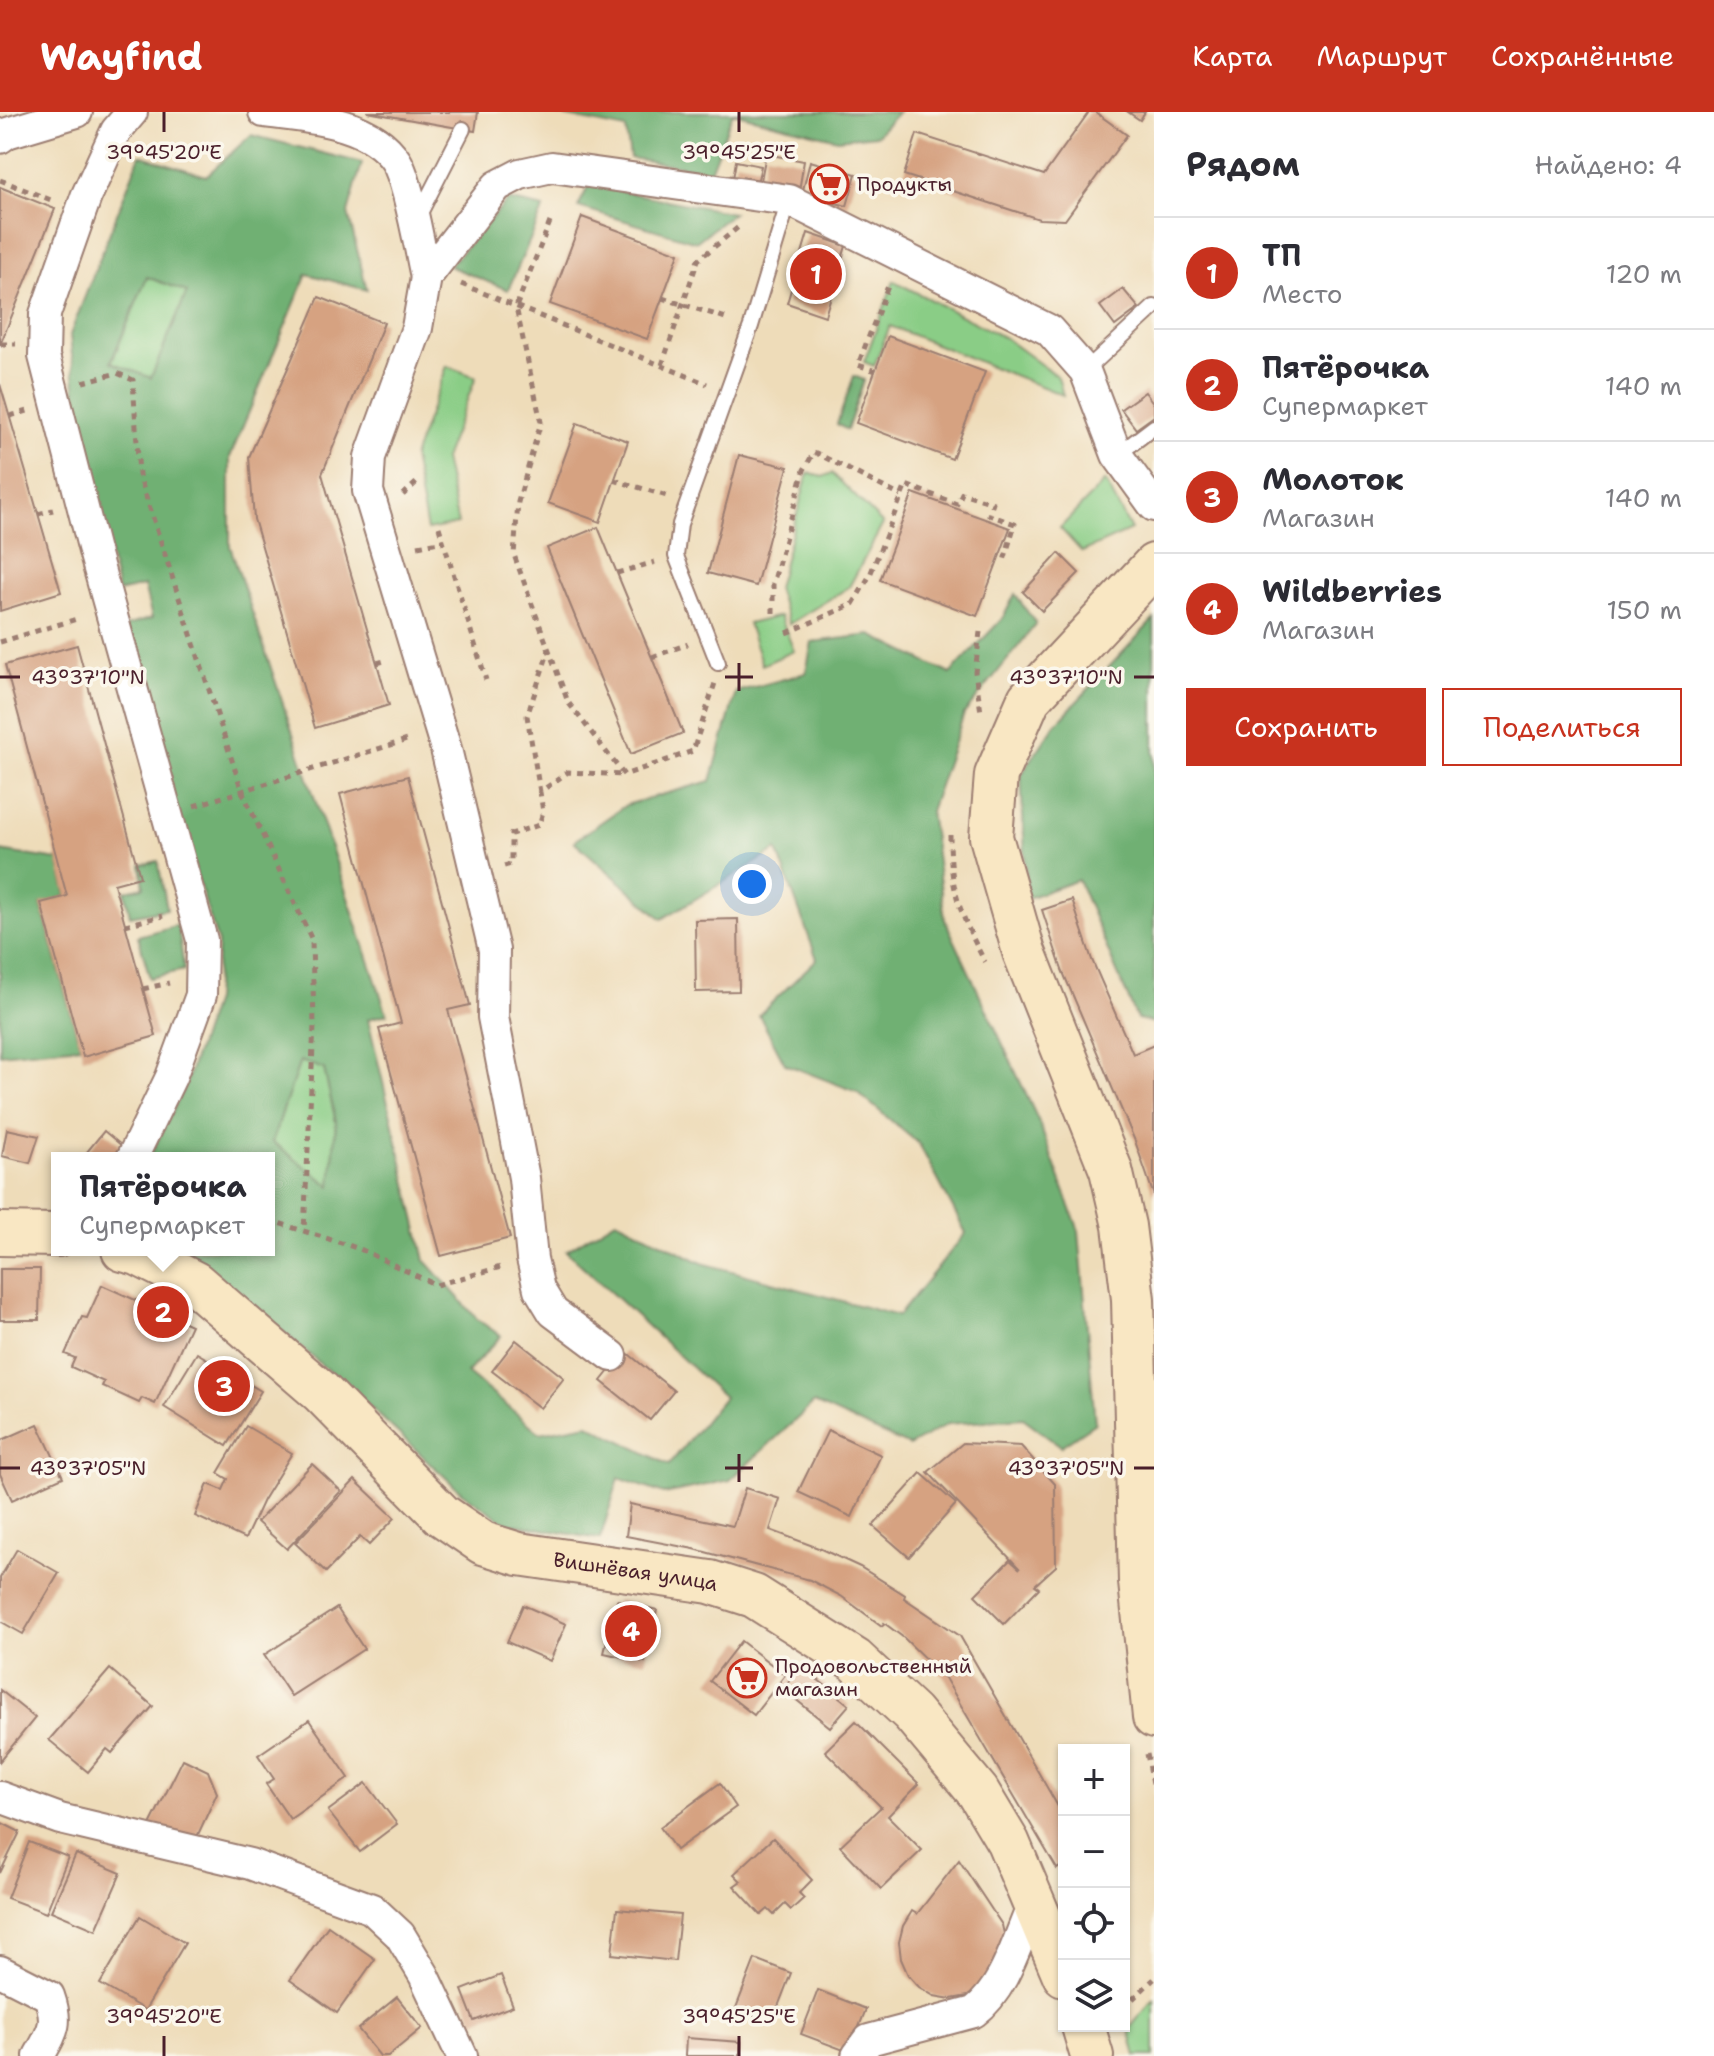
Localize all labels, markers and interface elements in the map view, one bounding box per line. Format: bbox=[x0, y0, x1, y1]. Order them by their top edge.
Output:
text: Wayfind bbox=[40, 31, 203, 82]
text: Карта bbox=[1192, 37, 1272, 75]
text: Маршрут bbox=[1316, 37, 1447, 75]
text: Сохранённые bbox=[1491, 37, 1674, 75]
text: 39°45'20"E bbox=[106, 139, 222, 165]
text: 39°45'25"E bbox=[682, 139, 796, 165]
text: Рядом bbox=[1186, 141, 1300, 187]
text: Найдено: 4 bbox=[1535, 147, 1682, 182]
supermarket icon: Продукты bbox=[808, 163, 850, 205]
place label: Продукты bbox=[857, 171, 952, 197]
text: ТП bbox=[1262, 235, 1301, 276]
pin: 1 bbox=[790, 244, 842, 304]
text: 1 bbox=[1206, 256, 1218, 291]
text: 120 m bbox=[1606, 256, 1682, 291]
text: Место bbox=[1262, 276, 1343, 311]
text: Пятёрочка bbox=[1262, 347, 1429, 388]
text: 2 bbox=[1203, 368, 1221, 403]
text: 140 m bbox=[1605, 368, 1682, 403]
text: Супермаркет bbox=[1262, 388, 1428, 423]
text: Молоток bbox=[1262, 459, 1404, 500]
text: 3 bbox=[1203, 480, 1221, 515]
text: 140 m bbox=[1605, 480, 1682, 515]
text: Магазин bbox=[1262, 500, 1375, 535]
text: Wildberries bbox=[1262, 571, 1442, 612]
text: 4 bbox=[1203, 592, 1221, 627]
text: 150 m bbox=[1606, 592, 1682, 627]
text: Магазин bbox=[1262, 612, 1375, 647]
text: 43°37'10"N bbox=[31, 664, 145, 690]
text: 43°37'10"N bbox=[1009, 664, 1123, 690]
button: Сохранить bbox=[1186, 688, 1426, 766]
button: Поделиться bbox=[1442, 688, 1682, 766]
your location bbox=[732, 864, 772, 904]
popup bbox=[51, 1152, 275, 1256]
text: Пятёрочка bbox=[79, 1166, 247, 1207]
text: Супермаркет bbox=[79, 1207, 245, 1242]
pin: 2 bbox=[137, 1282, 189, 1342]
pin: 3 bbox=[198, 1356, 250, 1416]
text: 43°37'05"N bbox=[30, 1455, 146, 1481]
text: 43°37'05"N bbox=[1008, 1455, 1124, 1481]
street label: Вишнёвая улица bbox=[552, 1546, 722, 1597]
pin: 4 bbox=[605, 1601, 657, 1661]
place label: Продовольственный магазин bbox=[775, 1653, 972, 1702]
supermarket icon: Продовольственный магазин bbox=[726, 1657, 768, 1699]
map controls bbox=[1058, 1744, 1130, 2032]
button: + bbox=[1058, 1744, 1130, 1816]
button: − bbox=[1058, 1816, 1130, 1888]
button: locate bbox=[1058, 1888, 1130, 1960]
button: layers bbox=[1058, 1960, 1130, 2032]
text: 39°45'20"E bbox=[106, 2003, 222, 2029]
text: 39°45'25"E bbox=[682, 2003, 796, 2029]

